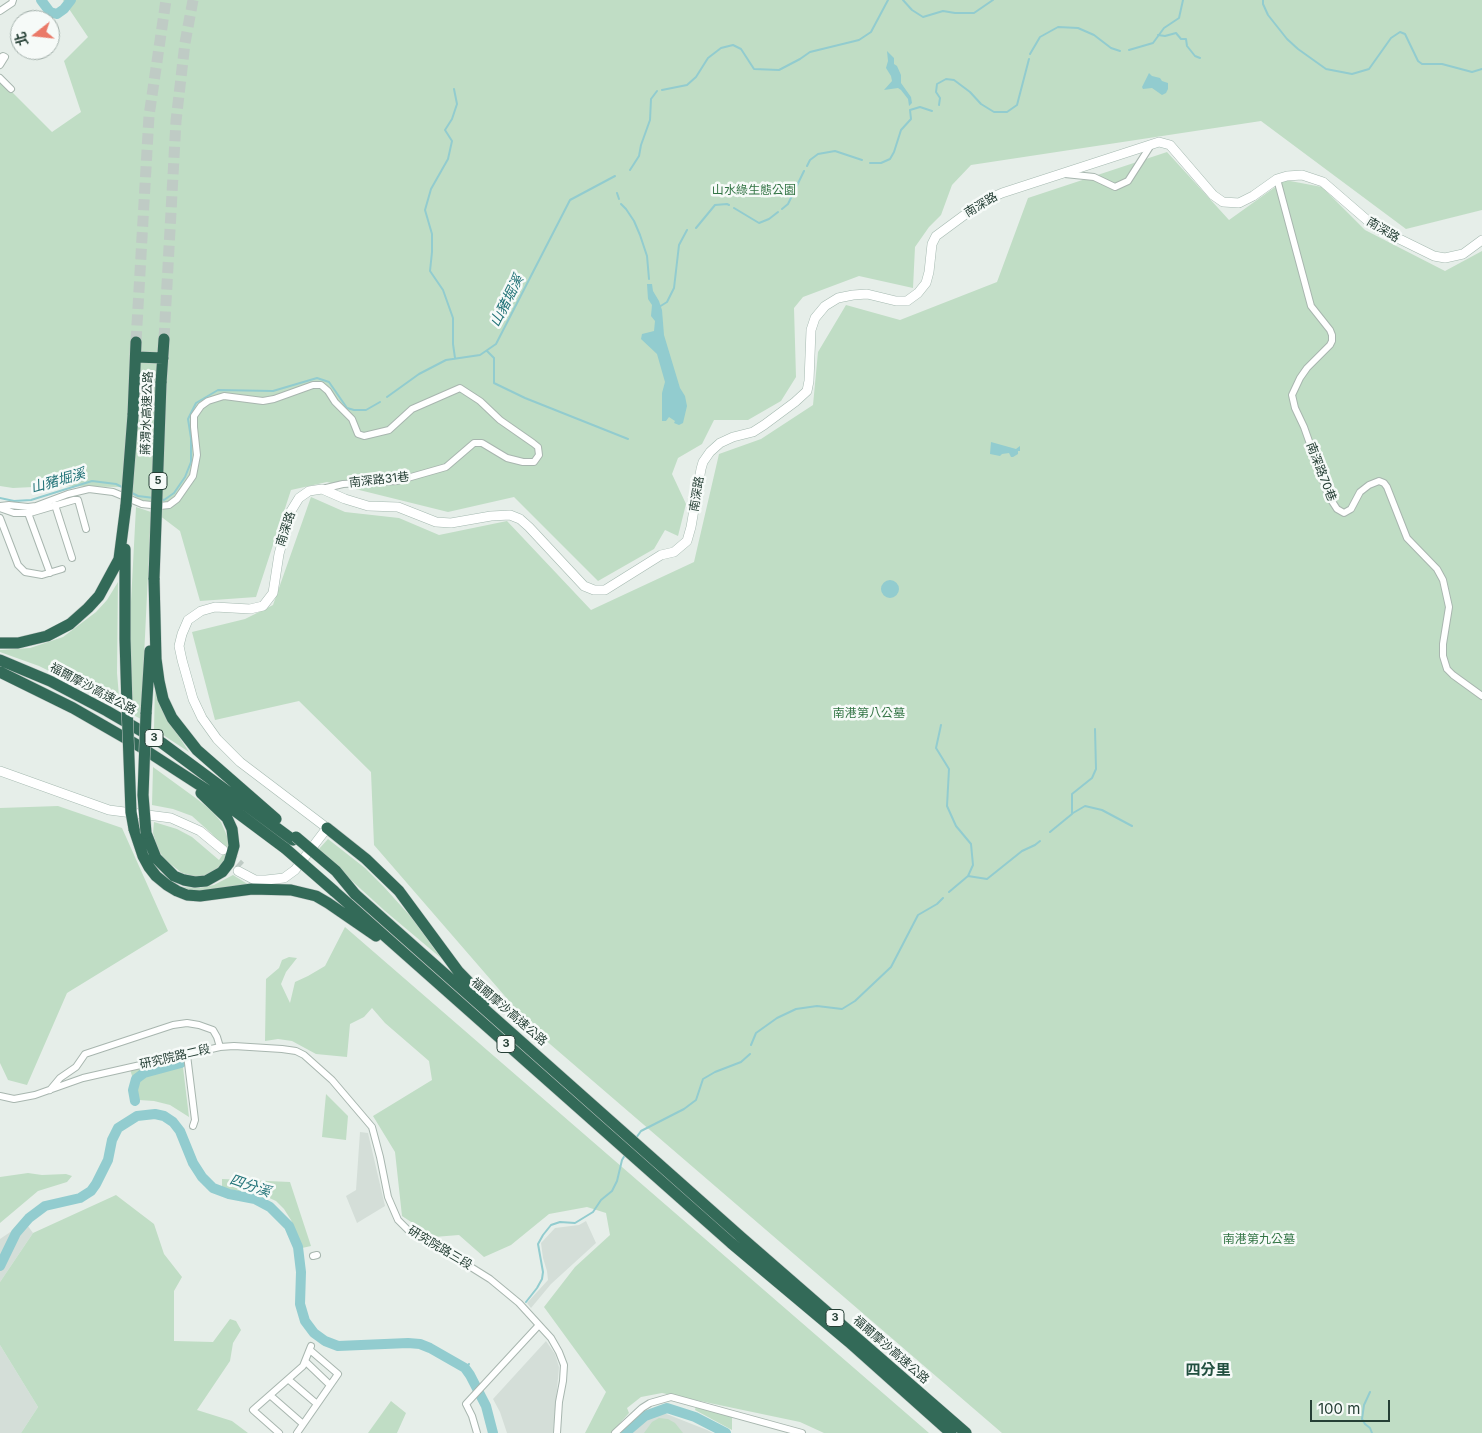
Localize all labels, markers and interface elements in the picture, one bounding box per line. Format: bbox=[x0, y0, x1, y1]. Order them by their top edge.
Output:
north arrow bbox=[10, 10, 60, 60]
text: 北 bbox=[11, 30, 31, 48]
park label: 山水綠生態公園 bbox=[712, 183, 796, 197]
street label: 南深路 bbox=[962, 190, 1000, 220]
street label: 南深路 bbox=[1364, 215, 1402, 245]
water label: 山豬堀溪 bbox=[487, 272, 527, 330]
street label: 蔣渭水高速公路 bbox=[138, 371, 156, 455]
street label: 南深路70巷 bbox=[1303, 440, 1339, 504]
water label: 山豬堀溪 bbox=[29, 465, 87, 497]
street label: 南深路31巷 bbox=[348, 470, 410, 490]
road number: 5 bbox=[149, 472, 167, 490]
street label: 南深路 bbox=[687, 475, 707, 513]
street label: 南深路 bbox=[274, 510, 298, 548]
street label: 福爾摩沙高速公路 bbox=[47, 660, 139, 718]
park label: 南港第八公墓 bbox=[833, 706, 905, 720]
road number: 3 bbox=[145, 730, 163, 746]
street label: 福爾摩沙高速公路 bbox=[468, 975, 550, 1049]
road number: 3 bbox=[497, 1036, 515, 1052]
street label: 研究院路二段 bbox=[138, 1042, 212, 1072]
water label: 四分溪 bbox=[227, 1171, 273, 1201]
street label: 研究院路三段 bbox=[405, 1223, 475, 1273]
park label: 南港第九公墓 bbox=[1223, 1232, 1295, 1246]
road number: 3 bbox=[826, 1310, 844, 1326]
street label: 福爾摩沙高速公路 bbox=[850, 1313, 932, 1387]
district label: 四分里 bbox=[1186, 1361, 1230, 1379]
scale bar bbox=[1312, 1390, 1392, 1422]
text: 100 m bbox=[1318, 1399, 1360, 1418]

